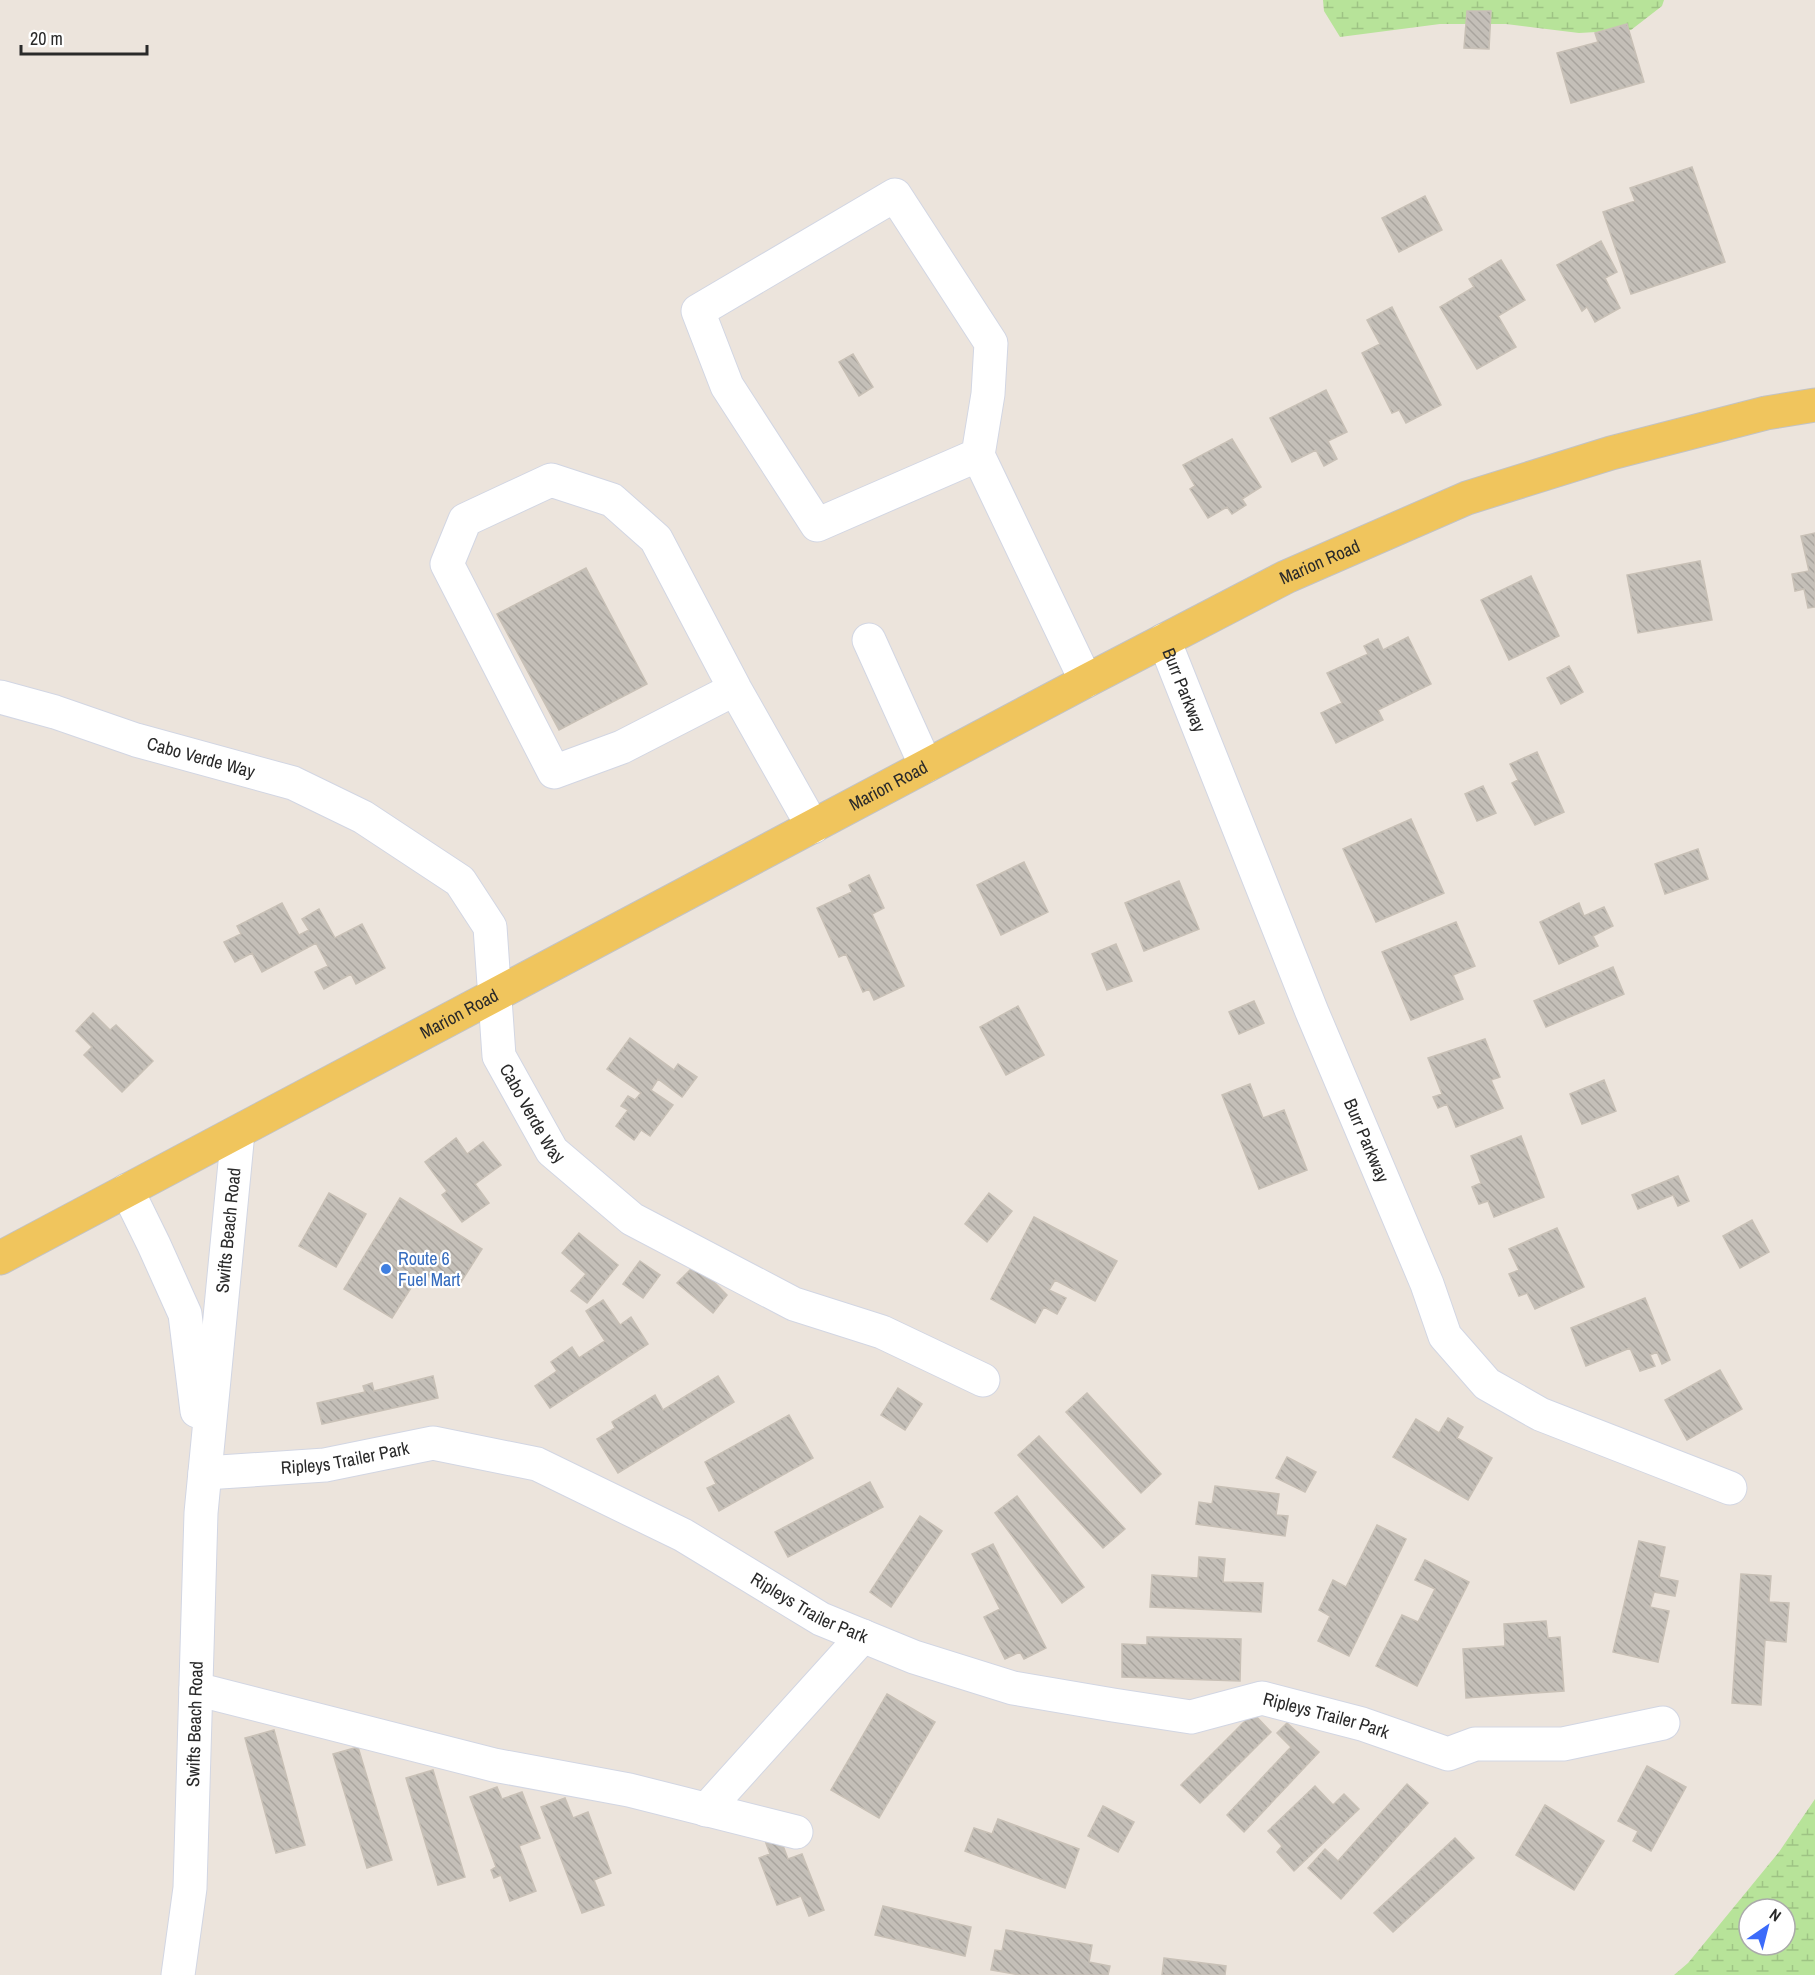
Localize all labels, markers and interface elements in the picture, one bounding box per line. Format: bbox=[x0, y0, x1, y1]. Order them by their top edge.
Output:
scale bar bbox=[21, 18, 147, 56]
text: 20 m bbox=[30, 26, 63, 51]
street label: Marion Road bbox=[1275, 533, 1364, 590]
street label: Burr Parkway bbox=[1156, 644, 1213, 736]
street label: Cabo Verde Way bbox=[144, 731, 259, 784]
street label: Marion Road bbox=[845, 754, 932, 817]
street label: Marion Road bbox=[415, 983, 503, 1045]
street label: Cabo Verde Way bbox=[494, 1059, 571, 1169]
street label: Burr Parkway bbox=[1338, 1095, 1396, 1187]
street label: Swifts Beach Road bbox=[209, 1167, 246, 1294]
place label: Route 6 Fuel Mart bbox=[398, 1246, 460, 1292]
marker: Route 6 Fuel Mart bbox=[379, 1262, 393, 1276]
street label: Ripleys Trailer Park bbox=[280, 1435, 412, 1480]
street label: Ripleys Trailer Park bbox=[746, 1566, 872, 1649]
street label: Swifts Beach Road bbox=[180, 1661, 209, 1787]
street label: Ripleys Trailer Park bbox=[1260, 1686, 1393, 1745]
north arrow bbox=[1737, 1897, 1797, 1957]
text: N bbox=[1765, 1903, 1786, 1926]

